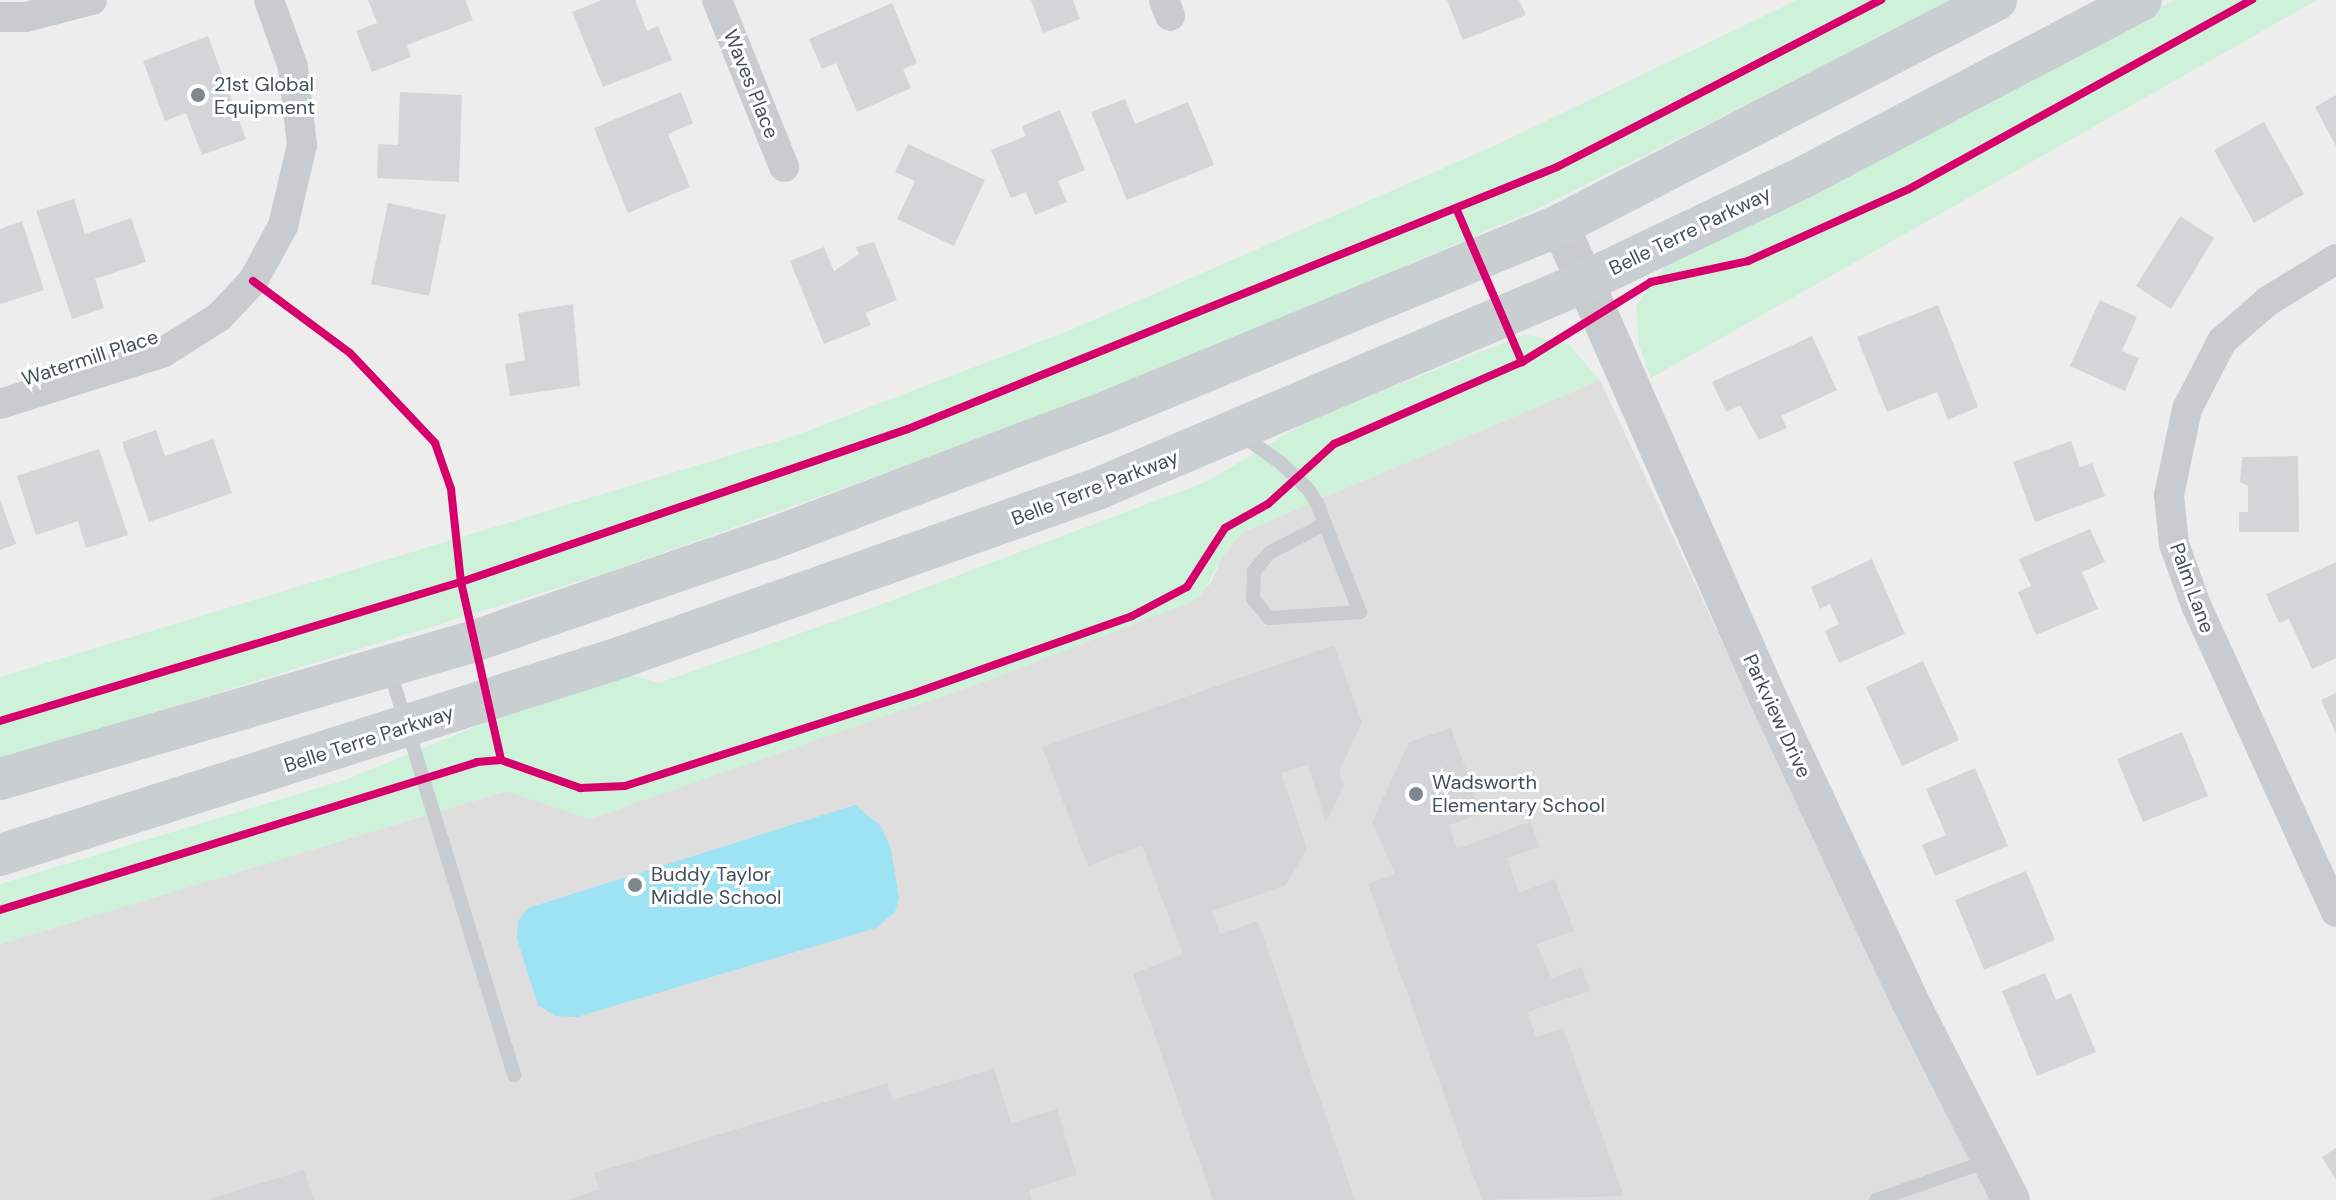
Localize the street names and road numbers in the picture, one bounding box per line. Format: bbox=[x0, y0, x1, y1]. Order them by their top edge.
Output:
street label: Waves Place bbox=[718, 26, 784, 142]
street label: Belle Terre Parkway bbox=[1605, 181, 1775, 281]
street label: Watermill Place bbox=[19, 325, 161, 391]
street label: Belle Terre Parkway bbox=[1008, 445, 1182, 531]
street label: Palm Lane bbox=[2165, 540, 2219, 636]
street label: Parkview Drive bbox=[1738, 650, 1816, 782]
street label: Belle Terre Parkway bbox=[281, 700, 457, 778]

